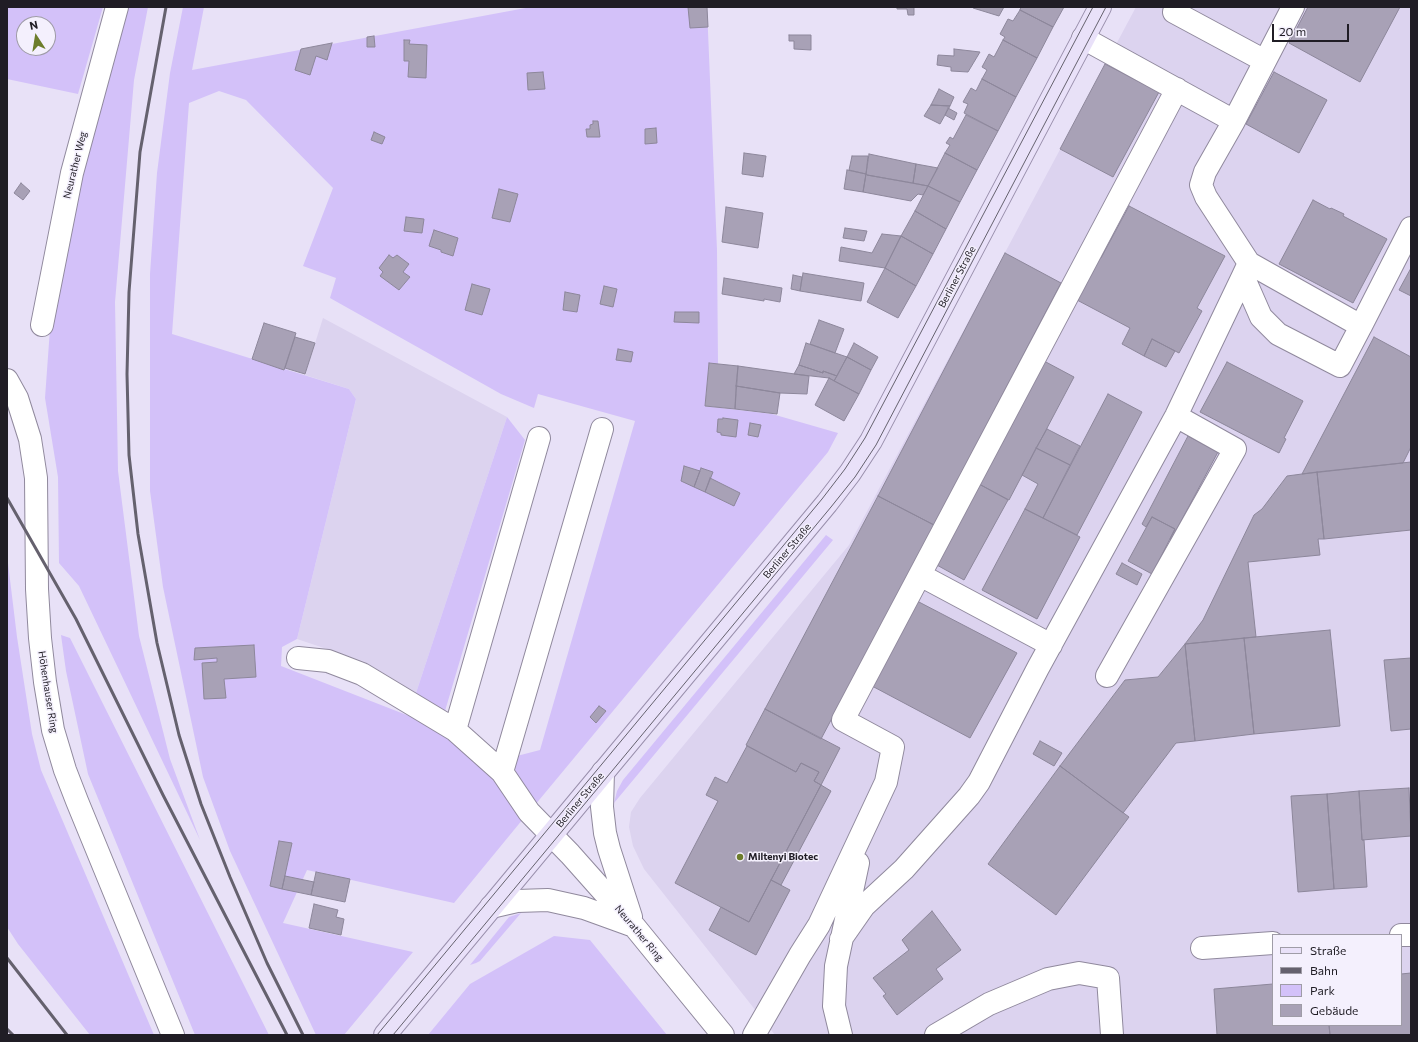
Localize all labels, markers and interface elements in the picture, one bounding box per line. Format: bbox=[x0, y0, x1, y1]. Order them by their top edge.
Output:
north arrow bbox=[16, 16, 56, 56]
scale bar bbox=[1274, 16, 1351, 42]
text: N bbox=[28, 18, 39, 32]
text: 20 m bbox=[1279, 24, 1306, 38]
street label: Neurather Weg bbox=[61, 130, 89, 200]
street label: Berliner Straße bbox=[936, 244, 978, 310]
street label: Berliner Straße bbox=[761, 521, 813, 581]
street label: Höhenhauser Ring bbox=[36, 650, 60, 734]
street label: Berliner Straße bbox=[554, 770, 606, 830]
place label: Miltenyi Biotec bbox=[748, 851, 818, 863]
marker: Miltenyi Biotec bbox=[735, 852, 745, 862]
street label: Neurather Ring bbox=[612, 903, 666, 963]
legend bbox=[1272, 934, 1402, 1026]
text: Straße bbox=[1310, 943, 1346, 957]
text: Bahn bbox=[1310, 963, 1338, 977]
text: Park bbox=[1310, 983, 1335, 997]
text: Gebäude bbox=[1310, 1003, 1358, 1017]

